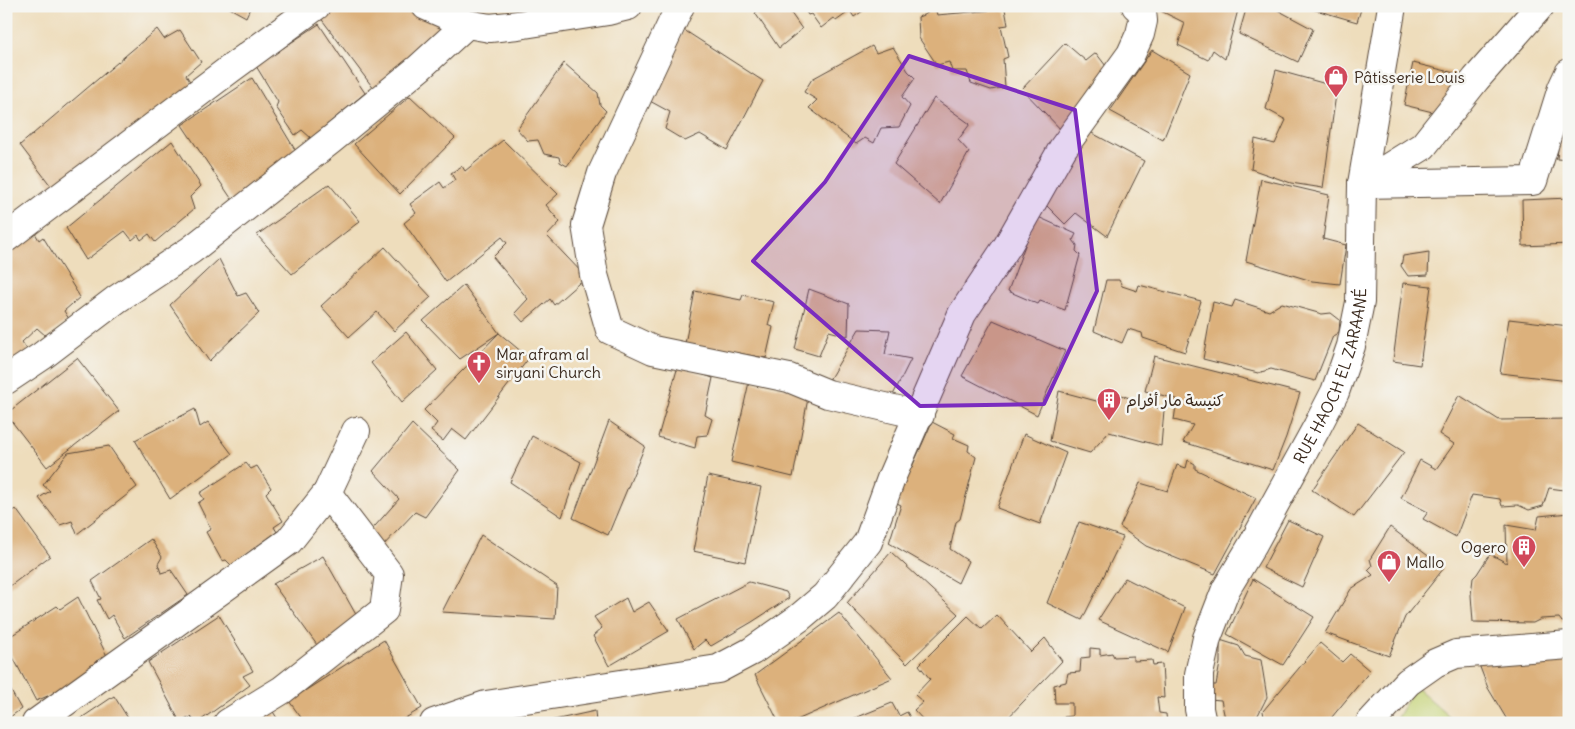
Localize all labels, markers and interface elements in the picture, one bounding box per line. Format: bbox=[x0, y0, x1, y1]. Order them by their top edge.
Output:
shop icon: Pâtisserie Louis bbox=[1323, 64, 1349, 98]
place label: Pâtisserie Louis bbox=[1354, 67, 1465, 87]
street label: RUE HAOCH EL ZARAANÉ bbox=[1289, 288, 1371, 467]
place label: Mar afram al siryani Church bbox=[496, 344, 601, 382]
church icon: Mar afram al siryani Church bbox=[466, 350, 492, 384]
building icon: كنيسة مار أفرام bbox=[1096, 387, 1122, 421]
place label: كنيسة مار أفرام bbox=[1126, 390, 1224, 413]
building icon: Ogero bbox=[1511, 534, 1537, 568]
place label: Ogero bbox=[1461, 537, 1506, 557]
shop icon: Mallo bbox=[1376, 549, 1402, 583]
place label: Mallo bbox=[1406, 552, 1444, 572]

